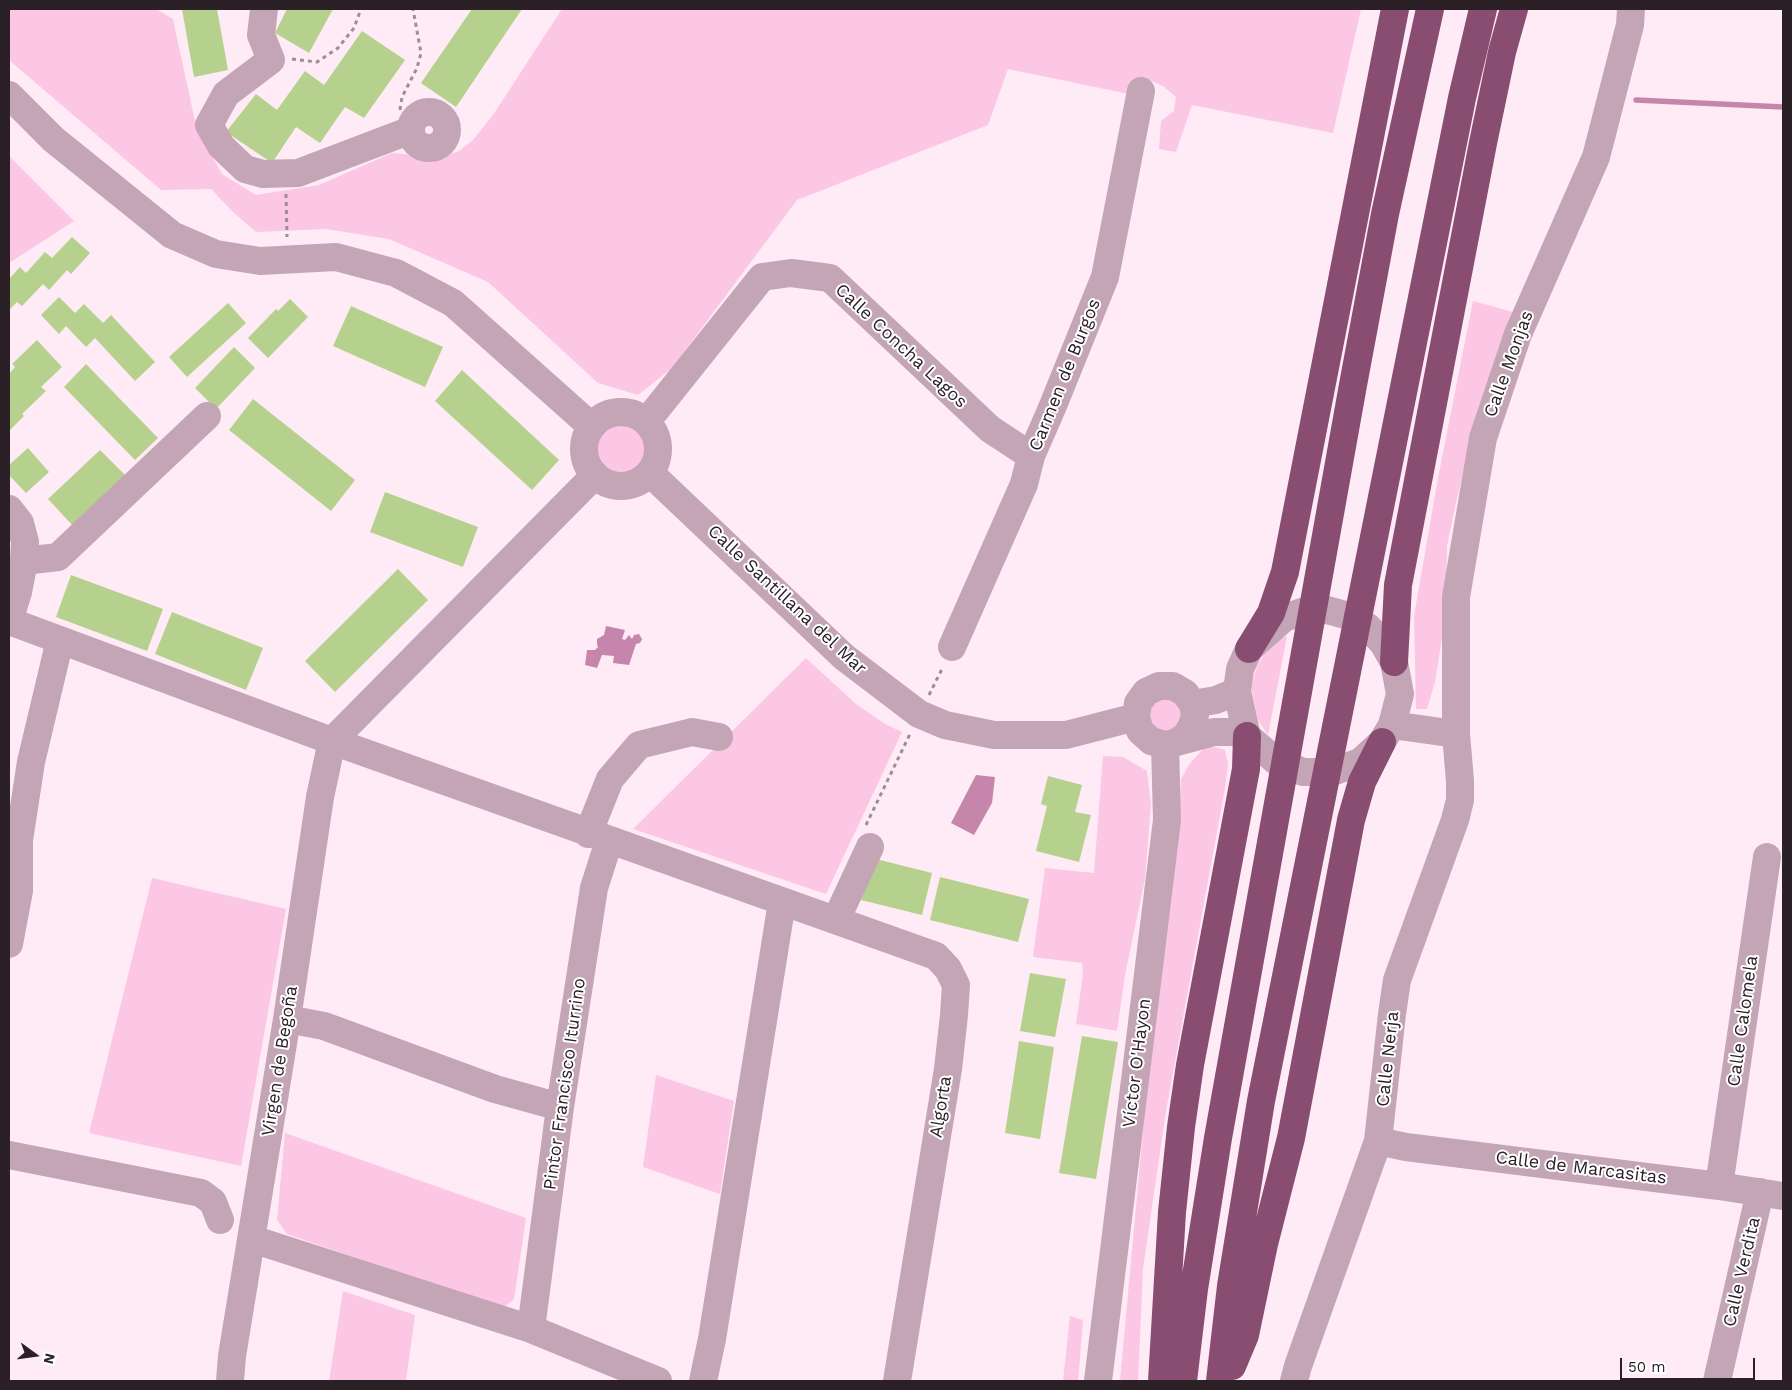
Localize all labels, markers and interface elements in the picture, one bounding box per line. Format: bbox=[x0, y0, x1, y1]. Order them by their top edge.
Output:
street label: Calle Concha Lagos bbox=[830, 279, 972, 413]
street label: Carmen de Burgos bbox=[1025, 296, 1105, 454]
street label: Calle Monjas bbox=[1480, 308, 1538, 420]
street label: Calle Santillana del Mar bbox=[703, 521, 871, 679]
street label: Calle Calomela bbox=[1723, 954, 1763, 1088]
street label: Pintor Francisco Iturrino bbox=[539, 977, 591, 1191]
street label: Virgen de Begoña bbox=[257, 984, 303, 1138]
street label: Víctor O'Hayon bbox=[1118, 997, 1156, 1129]
street label: Calle Nerja bbox=[1372, 1010, 1404, 1108]
street label: Algorta bbox=[925, 1075, 957, 1139]
street label: Calle de Marcasitas bbox=[1494, 1147, 1668, 1189]
street label: Calle Verdita bbox=[1719, 1215, 1765, 1329]
north arrow bbox=[10, 1330, 60, 1380]
scale bar bbox=[1622, 1348, 1757, 1380]
text: N bbox=[41, 1352, 59, 1366]
text: 50 m bbox=[1628, 1358, 1665, 1376]

